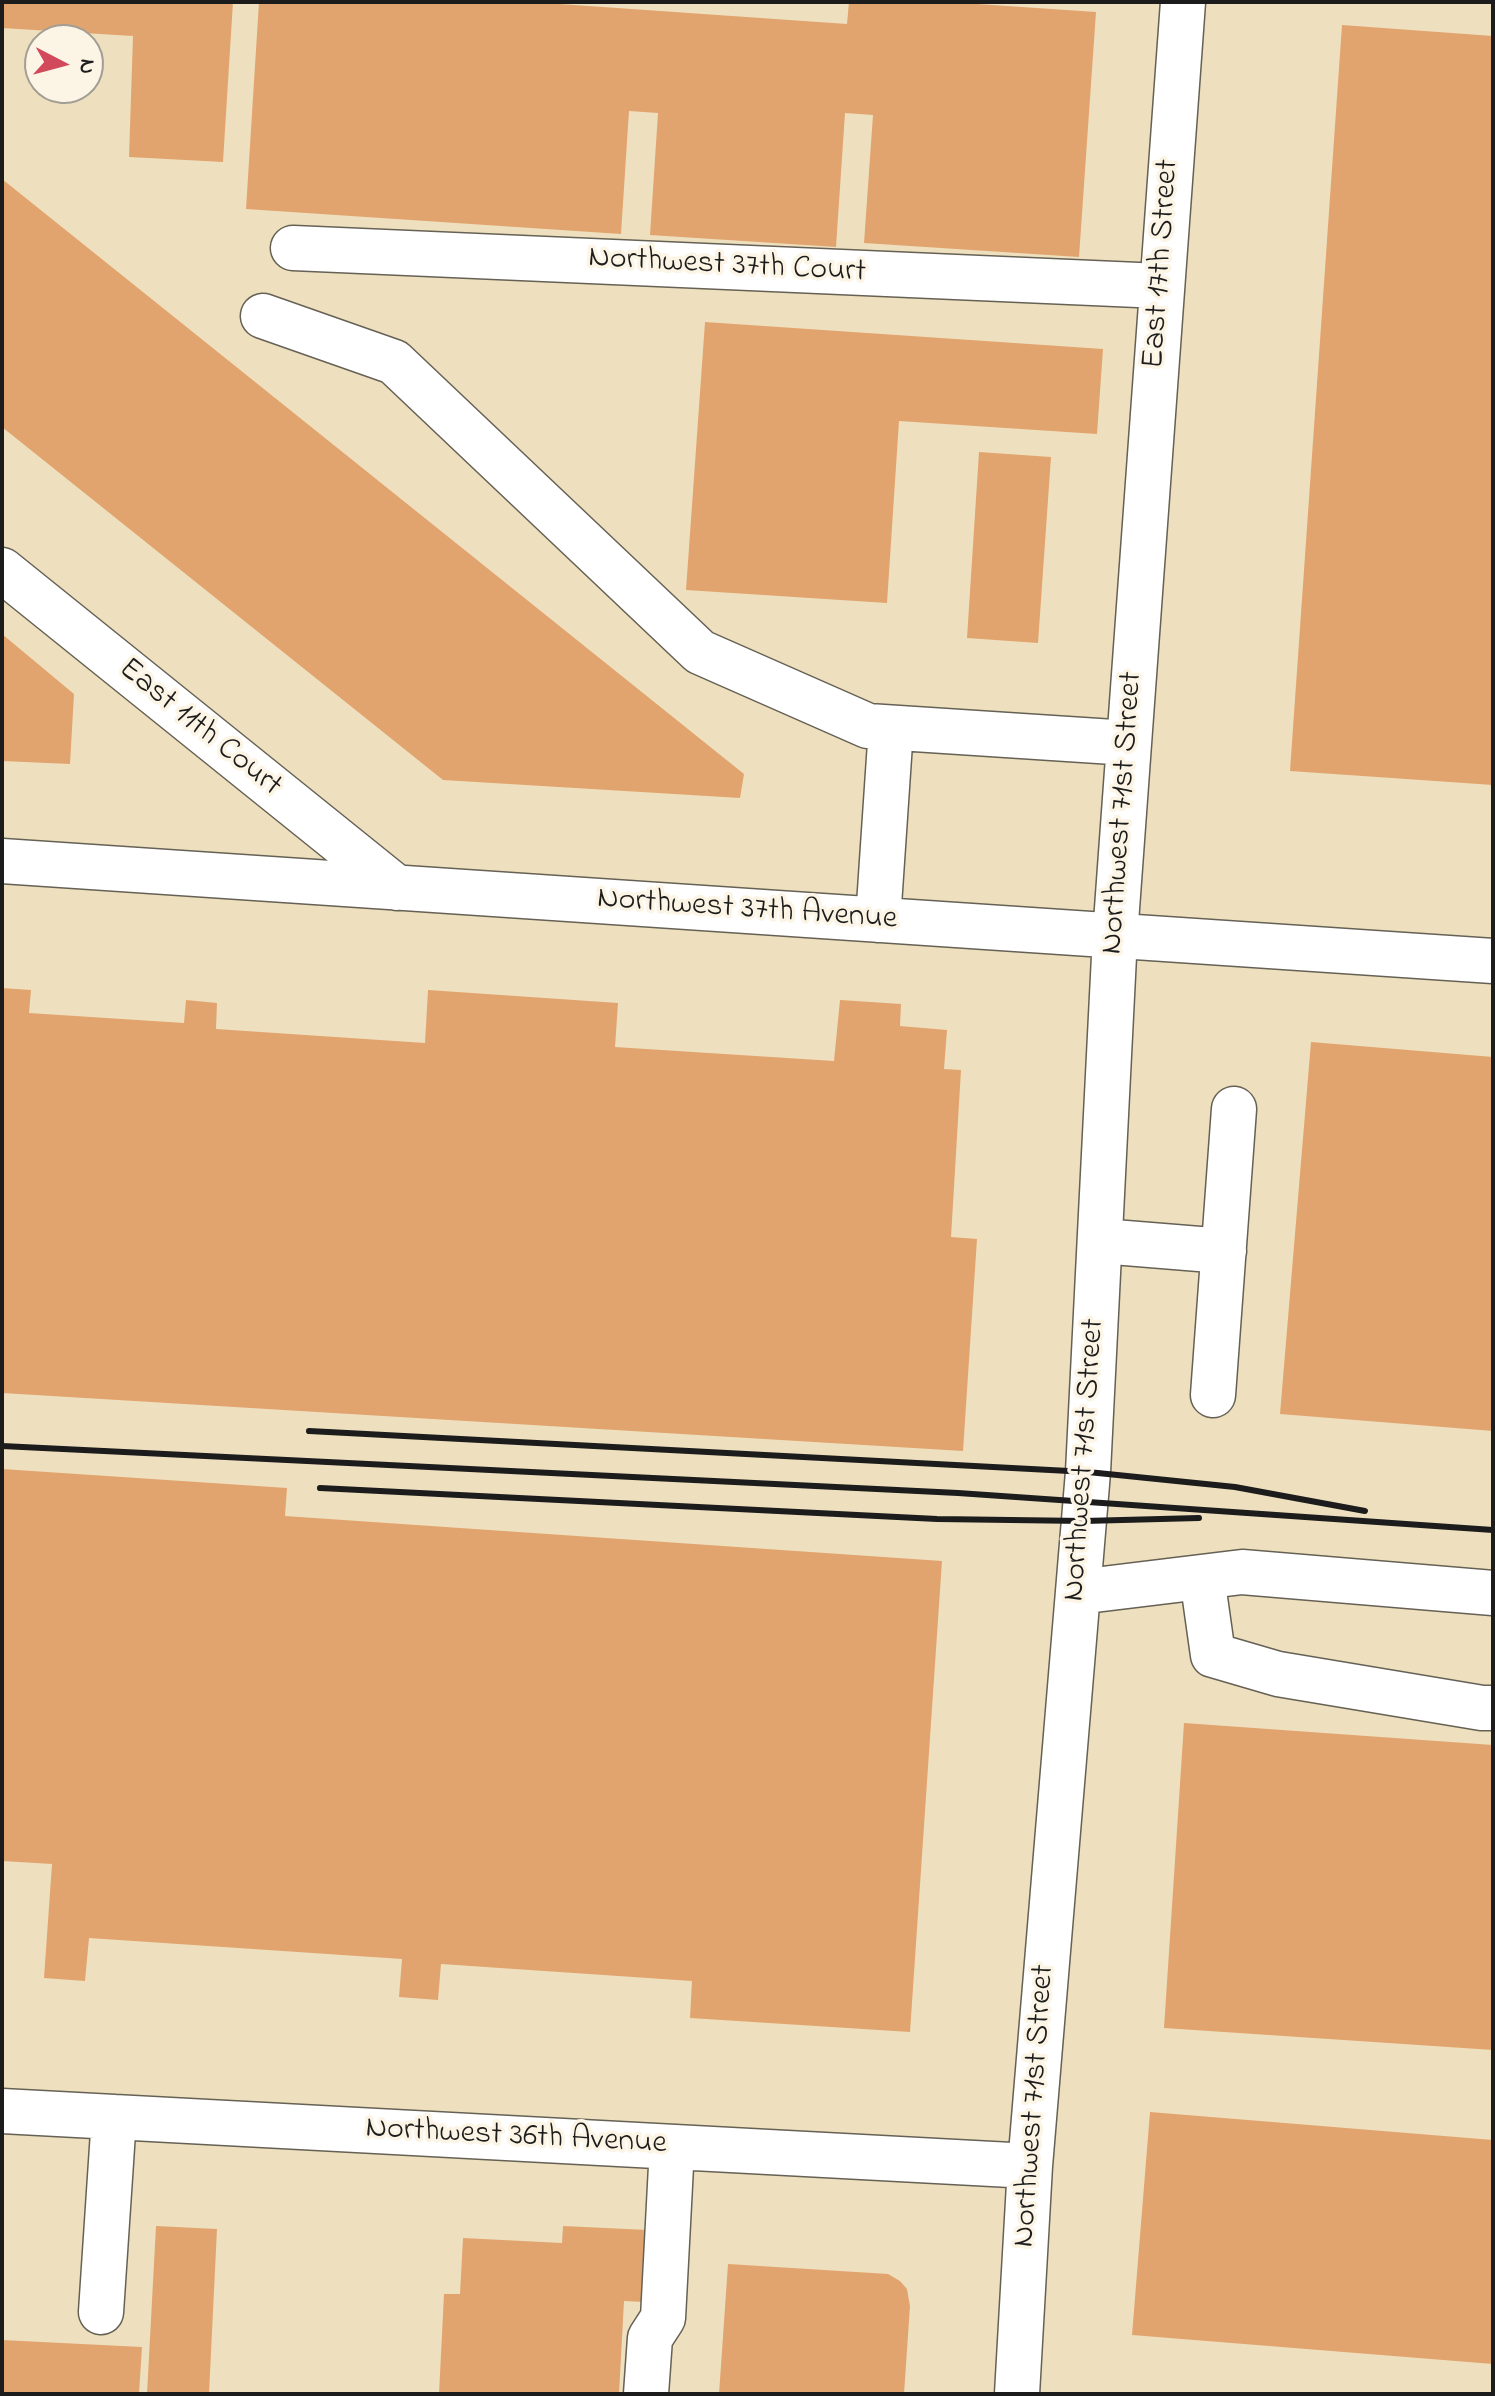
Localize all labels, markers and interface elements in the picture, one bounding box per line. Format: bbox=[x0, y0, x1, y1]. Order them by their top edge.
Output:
north arrow bbox=[24, 24, 104, 104]
text: N bbox=[69, 57, 103, 75]
street label: East 17th Street bbox=[1137, 158, 1189, 370]
street label: Northwest 37th Court bbox=[587, 241, 867, 293]
street label: East 11th Court bbox=[110, 651, 288, 807]
street label: Northwest 71st Street bbox=[1095, 670, 1153, 956]
street label: Northwest 37th Avenue bbox=[596, 881, 898, 941]
street label: Northwest 71st Street bbox=[1057, 1317, 1115, 1603]
street label: Northwest 71st Street bbox=[1007, 1963, 1065, 2249]
street label: Northwest 36th Avenue bbox=[364, 2111, 668, 2165]

